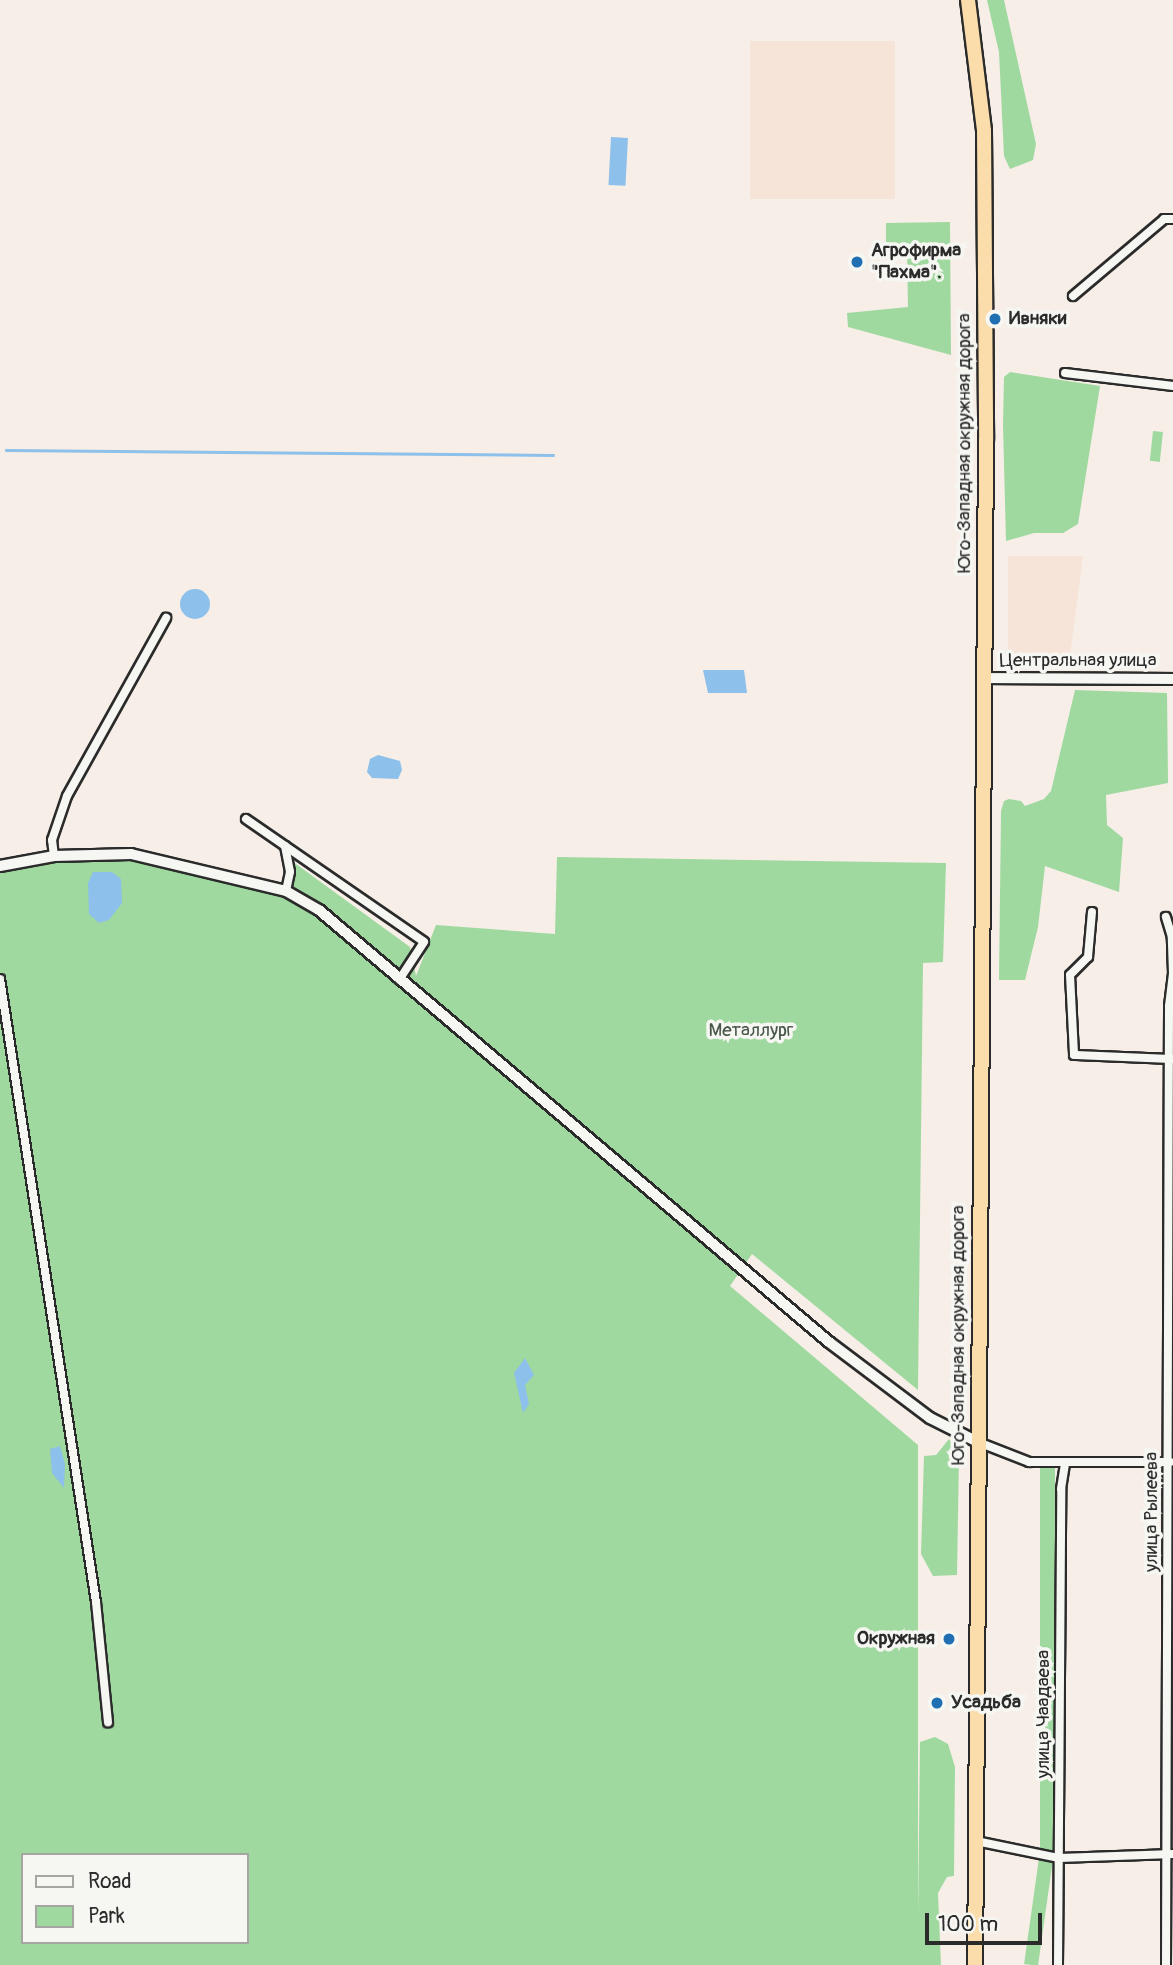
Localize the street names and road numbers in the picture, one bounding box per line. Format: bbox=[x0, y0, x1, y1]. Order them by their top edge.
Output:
street label: Юго-Западная окружная дорога bbox=[954, 313, 976, 573]
street label: Центральная улица bbox=[999, 650, 1157, 672]
street label: Юго-Западная окружная дорога bbox=[948, 1205, 970, 1465]
street label: улица Рылеева bbox=[1141, 1452, 1163, 1572]
street label: улица Чаадаева bbox=[1033, 1650, 1055, 1778]

